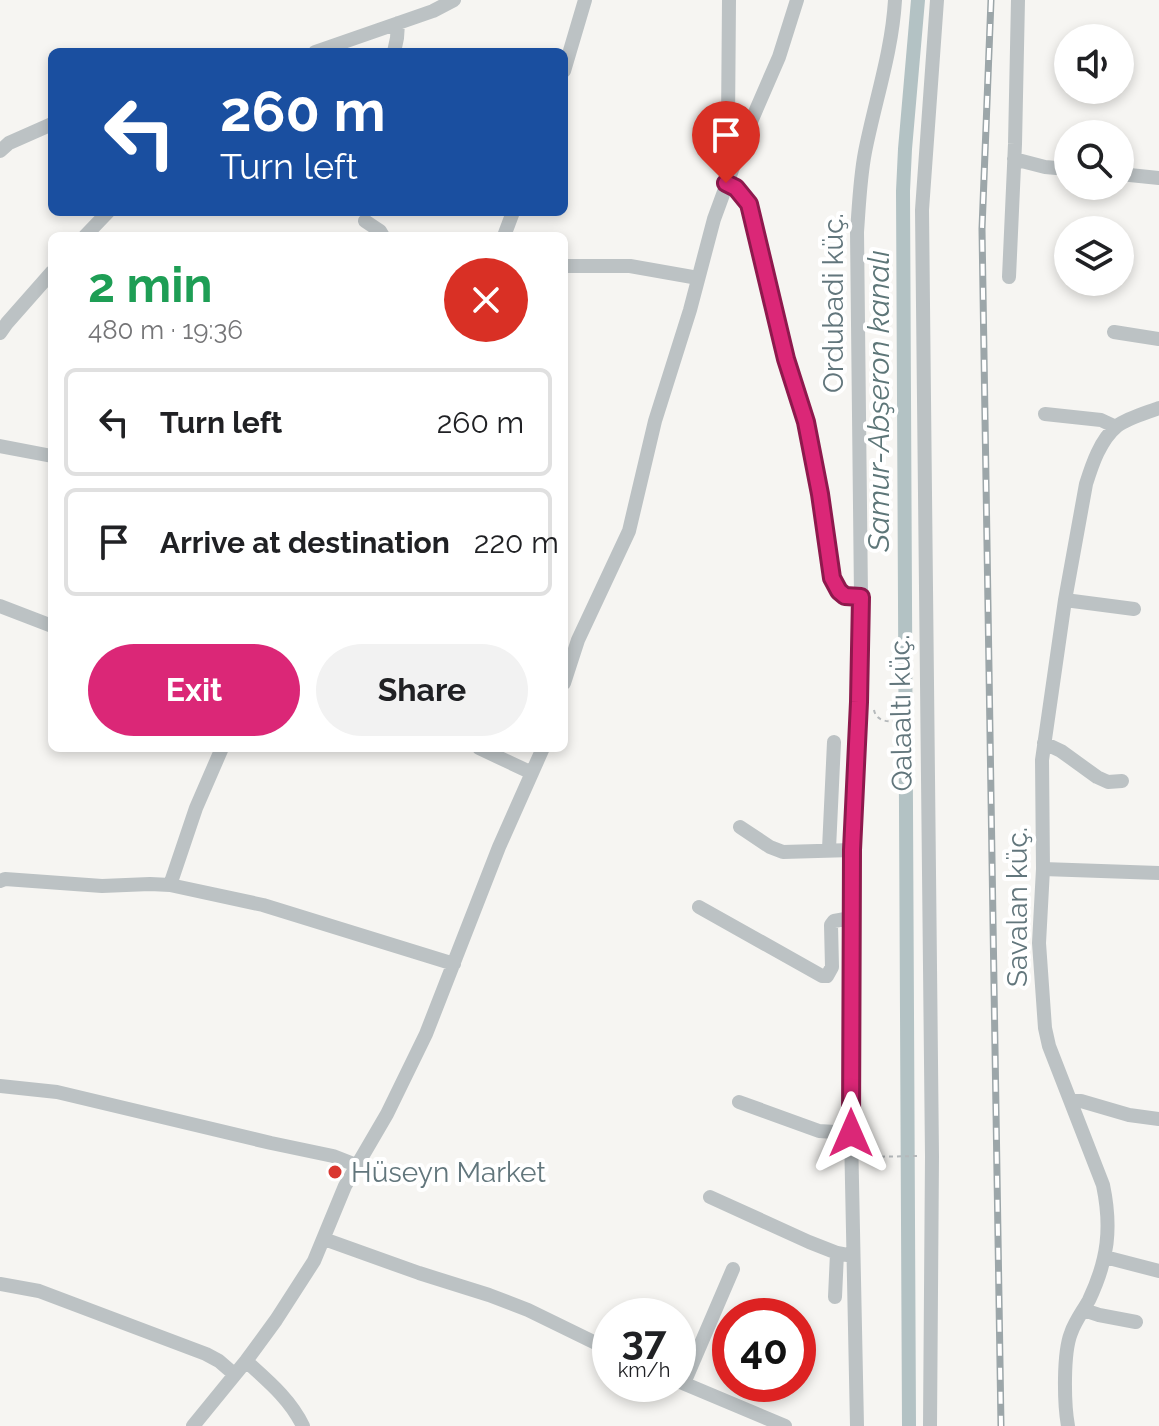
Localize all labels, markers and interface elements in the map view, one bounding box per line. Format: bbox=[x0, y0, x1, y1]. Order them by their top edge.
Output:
map controls bbox=[1054, 24, 1134, 296]
button: sound bbox=[1054, 24, 1134, 104]
text: 260 m bbox=[220, 78, 386, 144]
icon: left bbox=[88, 80, 192, 184]
pin bbox=[692, 101, 760, 183]
icon: arrive bbox=[704, 113, 748, 157]
button: search bbox=[1054, 120, 1134, 200]
text: Turn left bbox=[220, 145, 358, 187]
street label: Ordubadi küç. bbox=[817, 213, 850, 393]
button: layers bbox=[1054, 216, 1134, 296]
water label: Samur-Abşeron kanalı bbox=[861, 250, 896, 553]
text: 2 min bbox=[88, 257, 213, 313]
button: close bbox=[444, 258, 528, 342]
text: 480 m · 19:36 bbox=[88, 315, 243, 345]
icon: left bbox=[92, 400, 136, 444]
text: Turn left bbox=[160, 405, 282, 440]
text: 260 m bbox=[437, 405, 524, 440]
icon: arrive bbox=[92, 520, 136, 564]
text: Arrive at destination bbox=[160, 525, 450, 560]
text: 220 m bbox=[474, 525, 559, 560]
street label: Qalaaltı küç. bbox=[883, 634, 919, 792]
button: Exit bbox=[88, 644, 300, 736]
button: Share bbox=[316, 644, 528, 736]
street label: Savalan küç. bbox=[1001, 827, 1034, 987]
position arrow bbox=[809, 1091, 893, 1175]
place label: Hüseyn Market bbox=[351, 1156, 546, 1189]
marker: Hüseyn Market bbox=[326, 1163, 344, 1181]
speed limit sign: 40 bbox=[712, 1298, 816, 1402]
text: 37 bbox=[622, 1316, 666, 1363]
text: km/h bbox=[618, 1358, 670, 1382]

